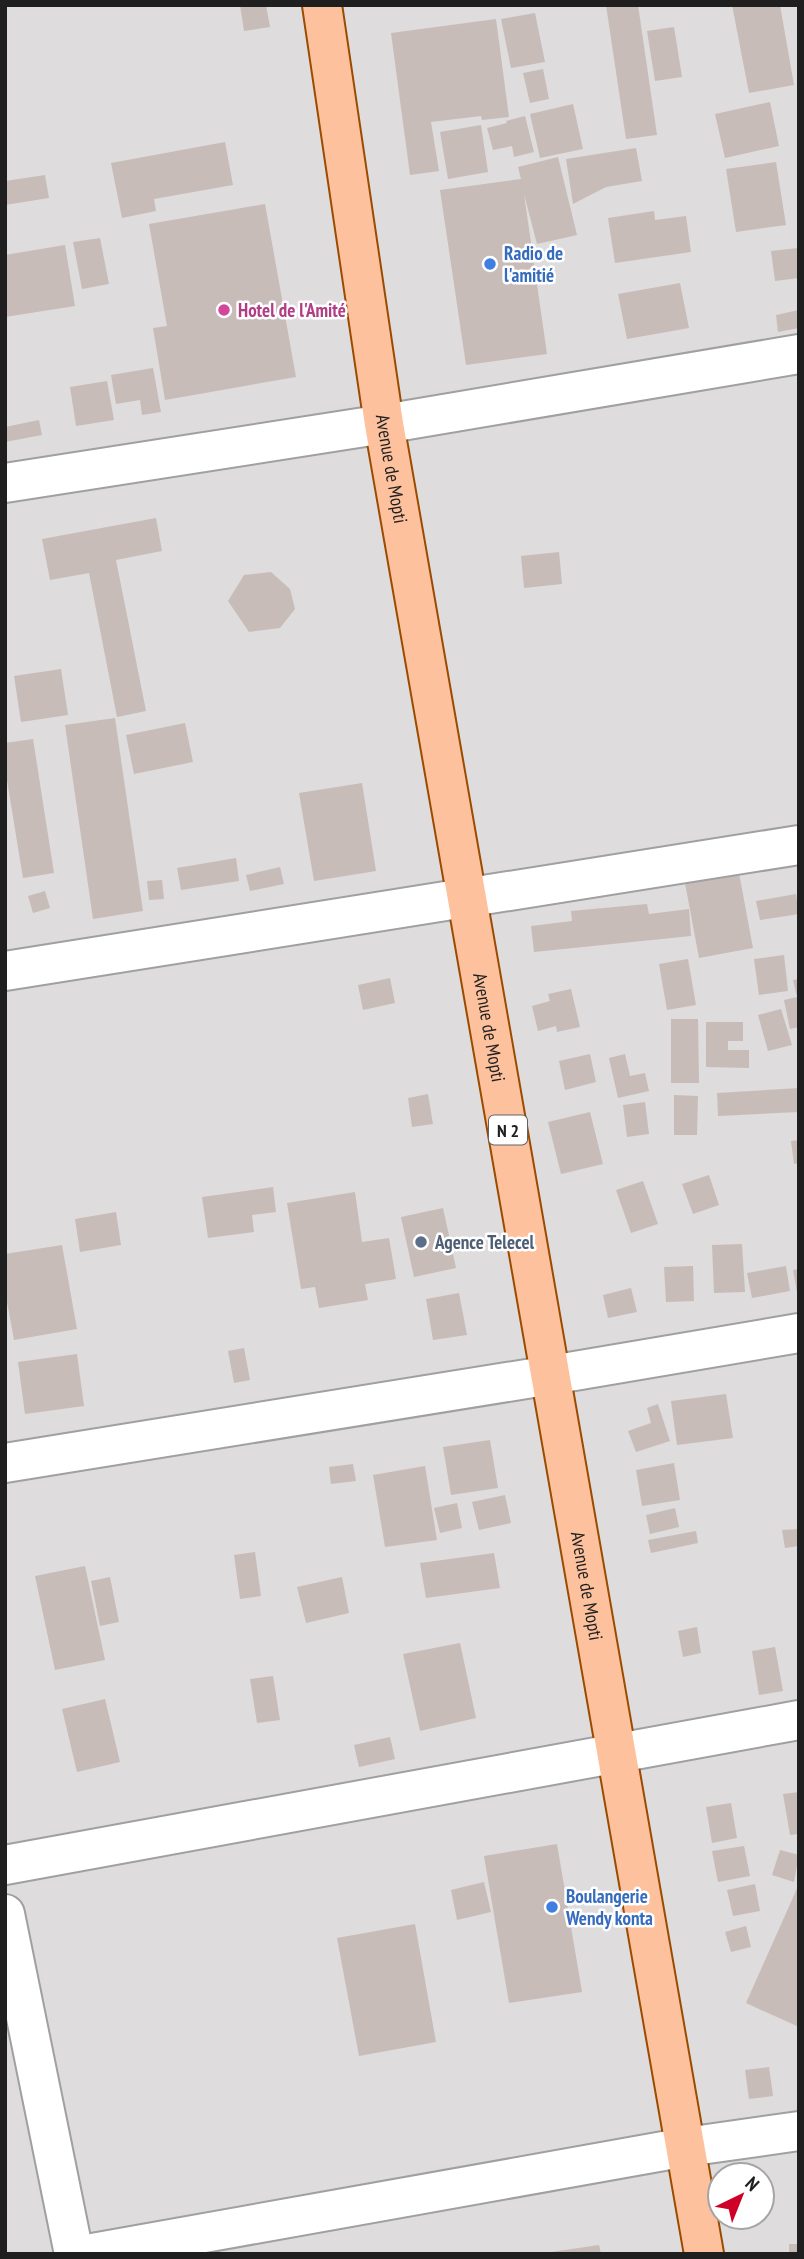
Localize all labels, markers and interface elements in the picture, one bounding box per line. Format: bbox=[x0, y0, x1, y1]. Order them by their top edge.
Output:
place label: Radio de l'amitié bbox=[504, 241, 563, 287]
marker: Radio de l'amitié bbox=[482, 256, 498, 272]
place label: Hotel de l'Amité bbox=[238, 298, 346, 322]
marker: Hotel de l'Amité bbox=[216, 302, 232, 318]
street label: Avenue de Mopti bbox=[371, 413, 413, 525]
street label: Avenue de Mopti bbox=[468, 971, 511, 1084]
road number: N 2 bbox=[489, 1115, 527, 1144]
place label: Agence Telecel bbox=[434, 1230, 535, 1254]
marker: Agence Telecel bbox=[413, 1234, 429, 1250]
street label: Avenue de Mopti bbox=[566, 1529, 608, 1642]
place label: Boulangerie Wendy konta bbox=[565, 1884, 653, 1930]
marker: Boulangerie Wendy konta bbox=[544, 1899, 560, 1915]
north arrow bbox=[706, 2161, 776, 2231]
text: N bbox=[741, 2171, 765, 2196]

